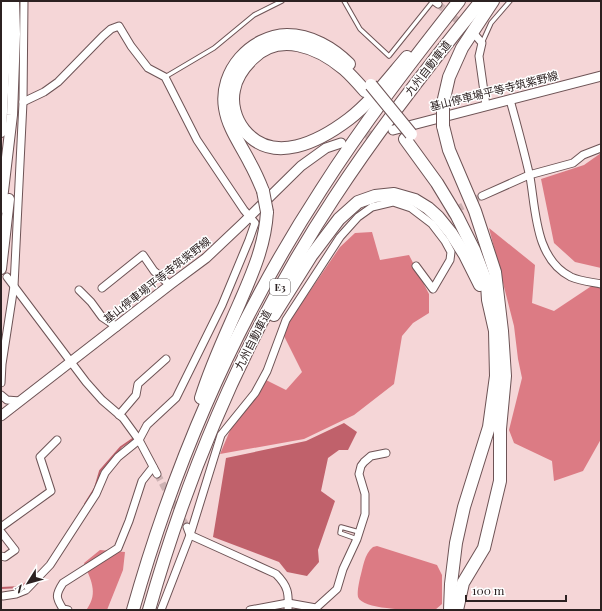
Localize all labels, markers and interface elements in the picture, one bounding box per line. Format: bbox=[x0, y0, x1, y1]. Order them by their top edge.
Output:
street label: 九州自動車道 bbox=[401, 37, 454, 98]
street label: 基山停車場平等寺筑紫野線 bbox=[428, 67, 560, 114]
street label: 基山停車場平等寺筑紫野線 bbox=[100, 233, 213, 326]
road number: E3 bbox=[270, 279, 290, 295]
street label: 九州自動車道 bbox=[231, 307, 274, 373]
north arrow bbox=[8, 563, 48, 603]
scale bar bbox=[466, 577, 566, 603]
text: N bbox=[11, 582, 28, 597]
text: 100 m bbox=[472, 582, 505, 598]

